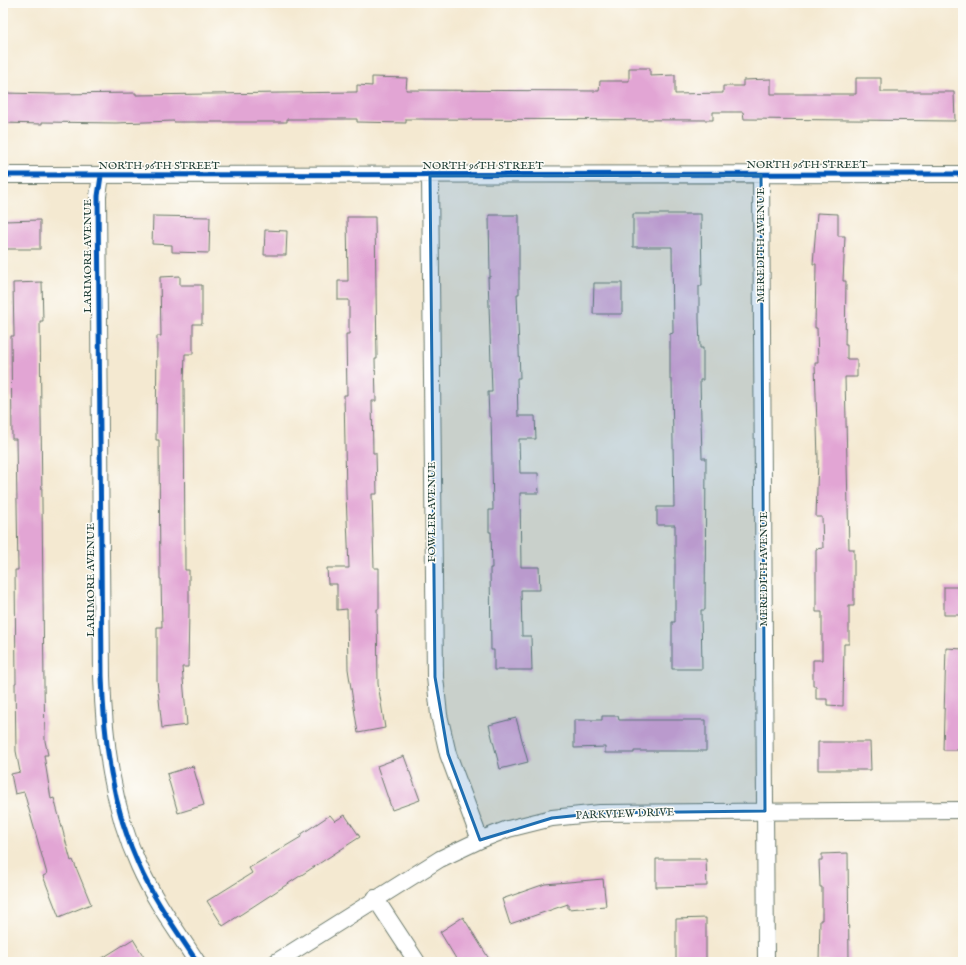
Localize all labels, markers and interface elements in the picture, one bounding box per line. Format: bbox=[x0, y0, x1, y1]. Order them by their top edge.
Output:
street label: NORTH 96TH STREET bbox=[747, 158, 867, 172]
street label: NORTH 96TH STREET bbox=[99, 159, 219, 173]
street label: NORTH 96TH STREET bbox=[423, 159, 543, 173]
street label: MEREDITH AVENUE bbox=[754, 187, 768, 303]
street label: LARIMORE AVENUE bbox=[81, 199, 95, 313]
street label: FOWLER AVENUE bbox=[425, 461, 439, 562]
street label: MEREDITH AVENUE bbox=[757, 511, 771, 627]
street label: LARIMORE AVENUE bbox=[84, 523, 98, 637]
street label: PARKVIEW DRIVE bbox=[575, 805, 675, 823]

